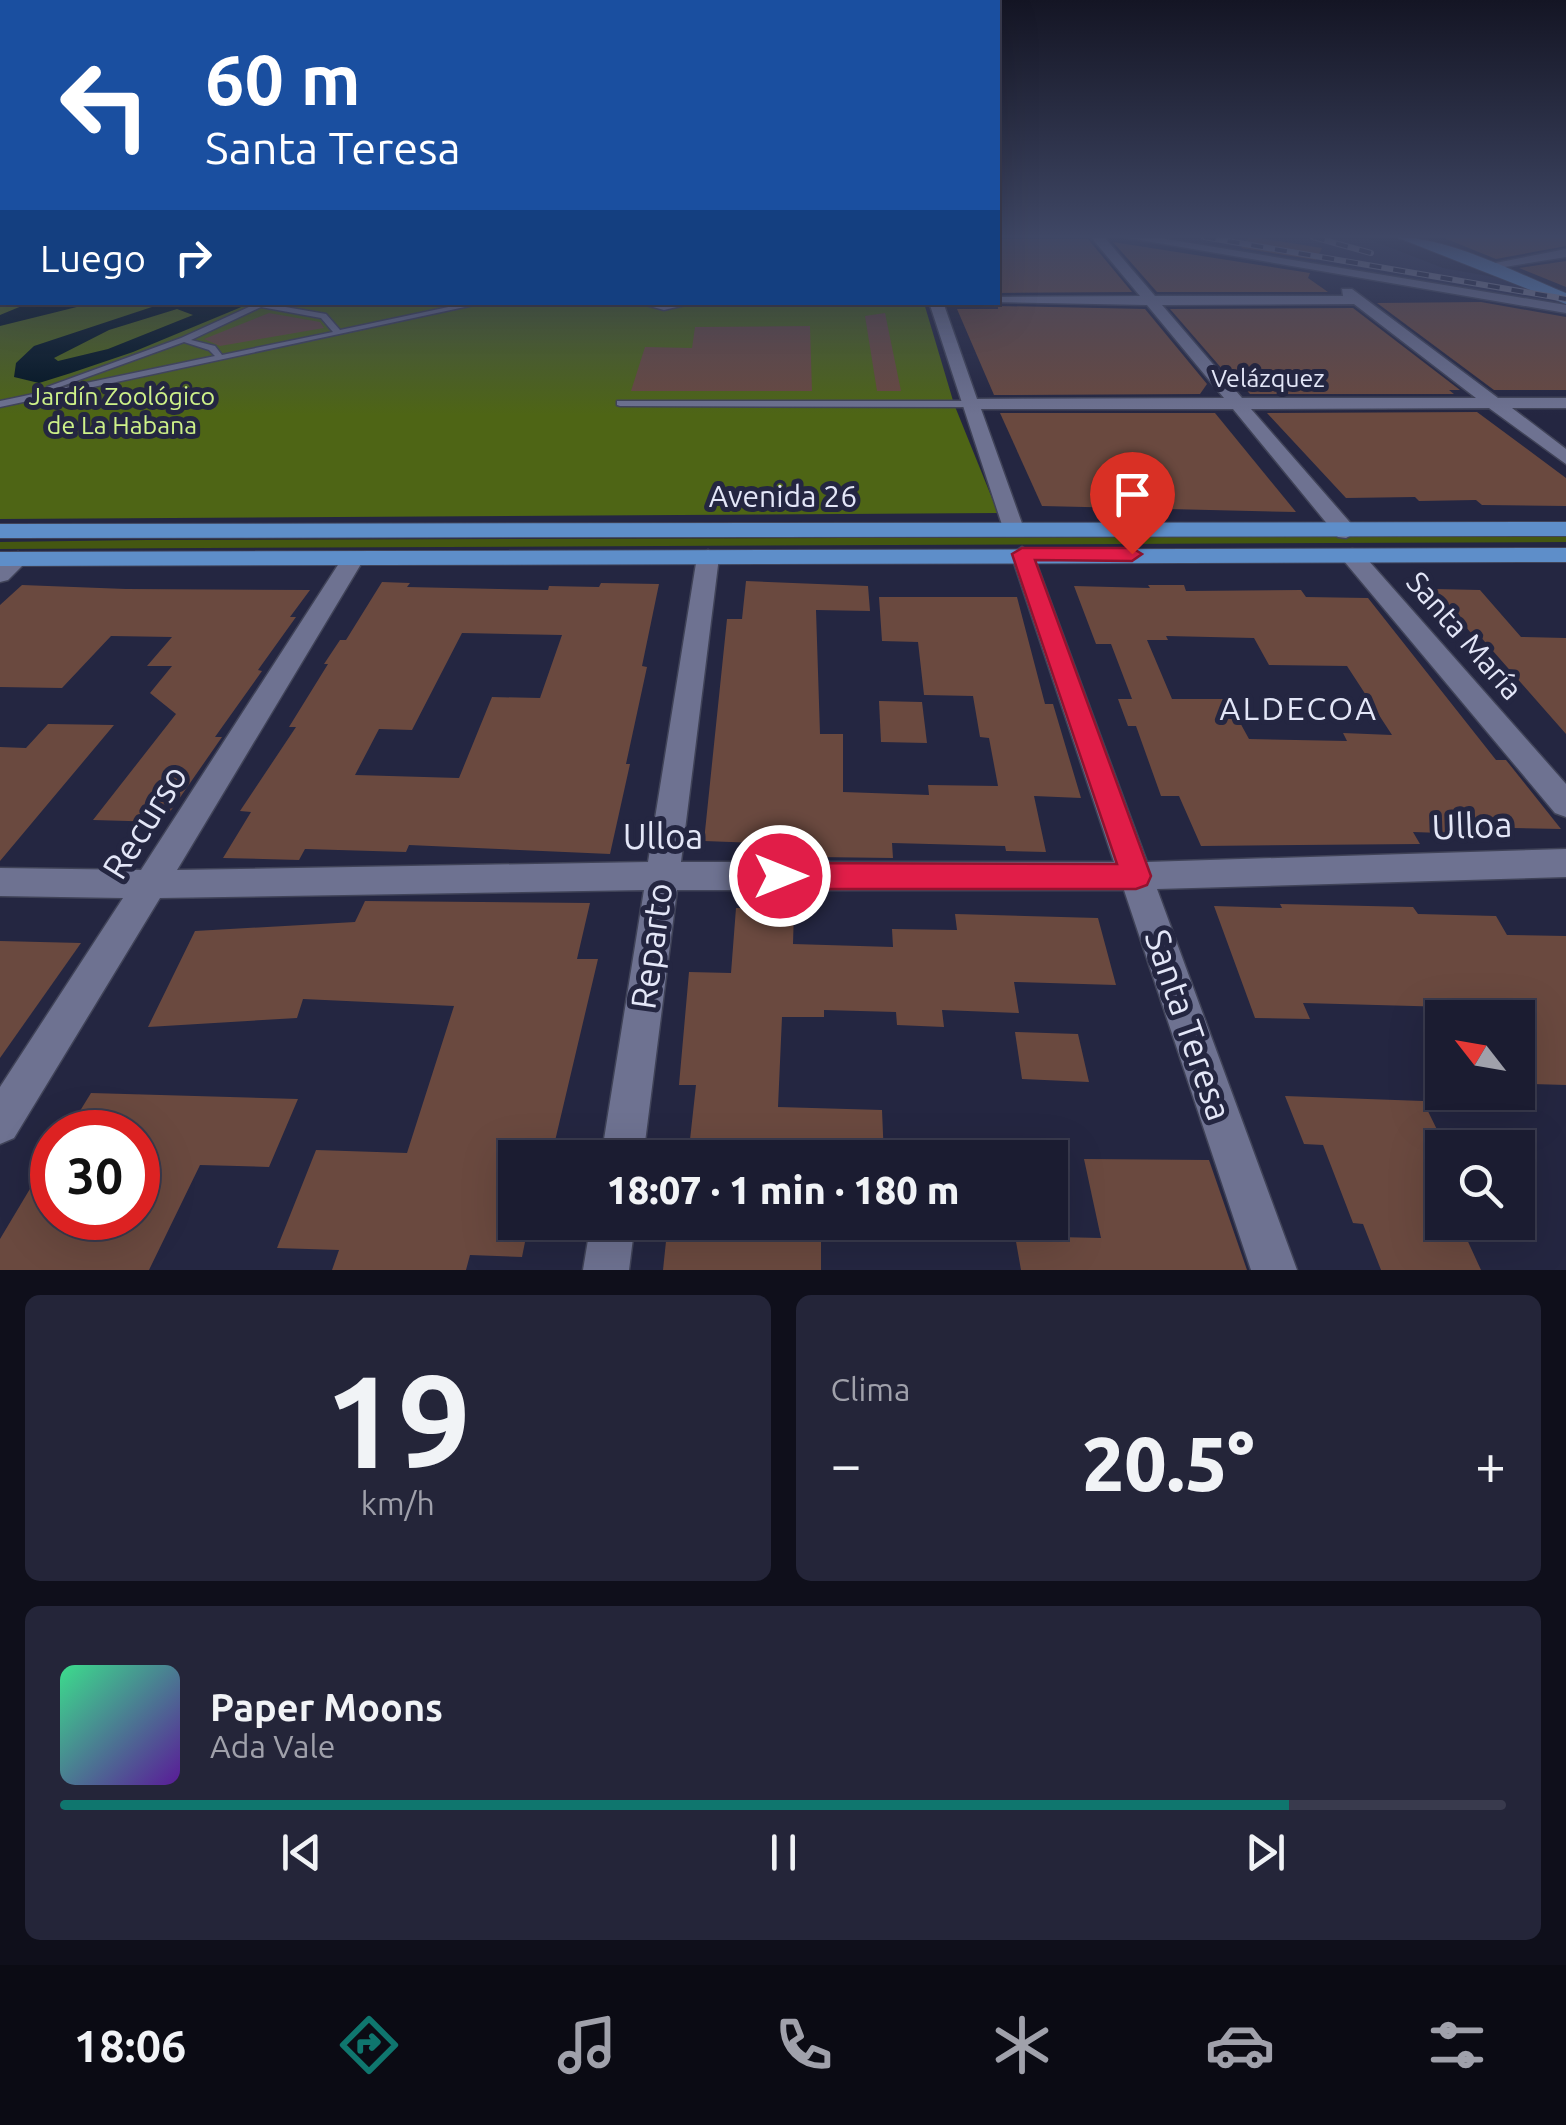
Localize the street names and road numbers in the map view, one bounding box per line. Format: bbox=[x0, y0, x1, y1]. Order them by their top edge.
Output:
street label: Velázquez bbox=[1211, 364, 1325, 392]
street label: Avenida 26 bbox=[709, 479, 857, 513]
street label: Santa María bbox=[1400, 565, 1529, 706]
street label: Recurso bbox=[94, 757, 195, 886]
street label: Ulloa bbox=[1431, 804, 1513, 846]
street label: Ulloa bbox=[623, 816, 703, 856]
street label: Reparto bbox=[622, 880, 680, 1012]
street label: Santa Teresa bbox=[1138, 924, 1240, 1125]

